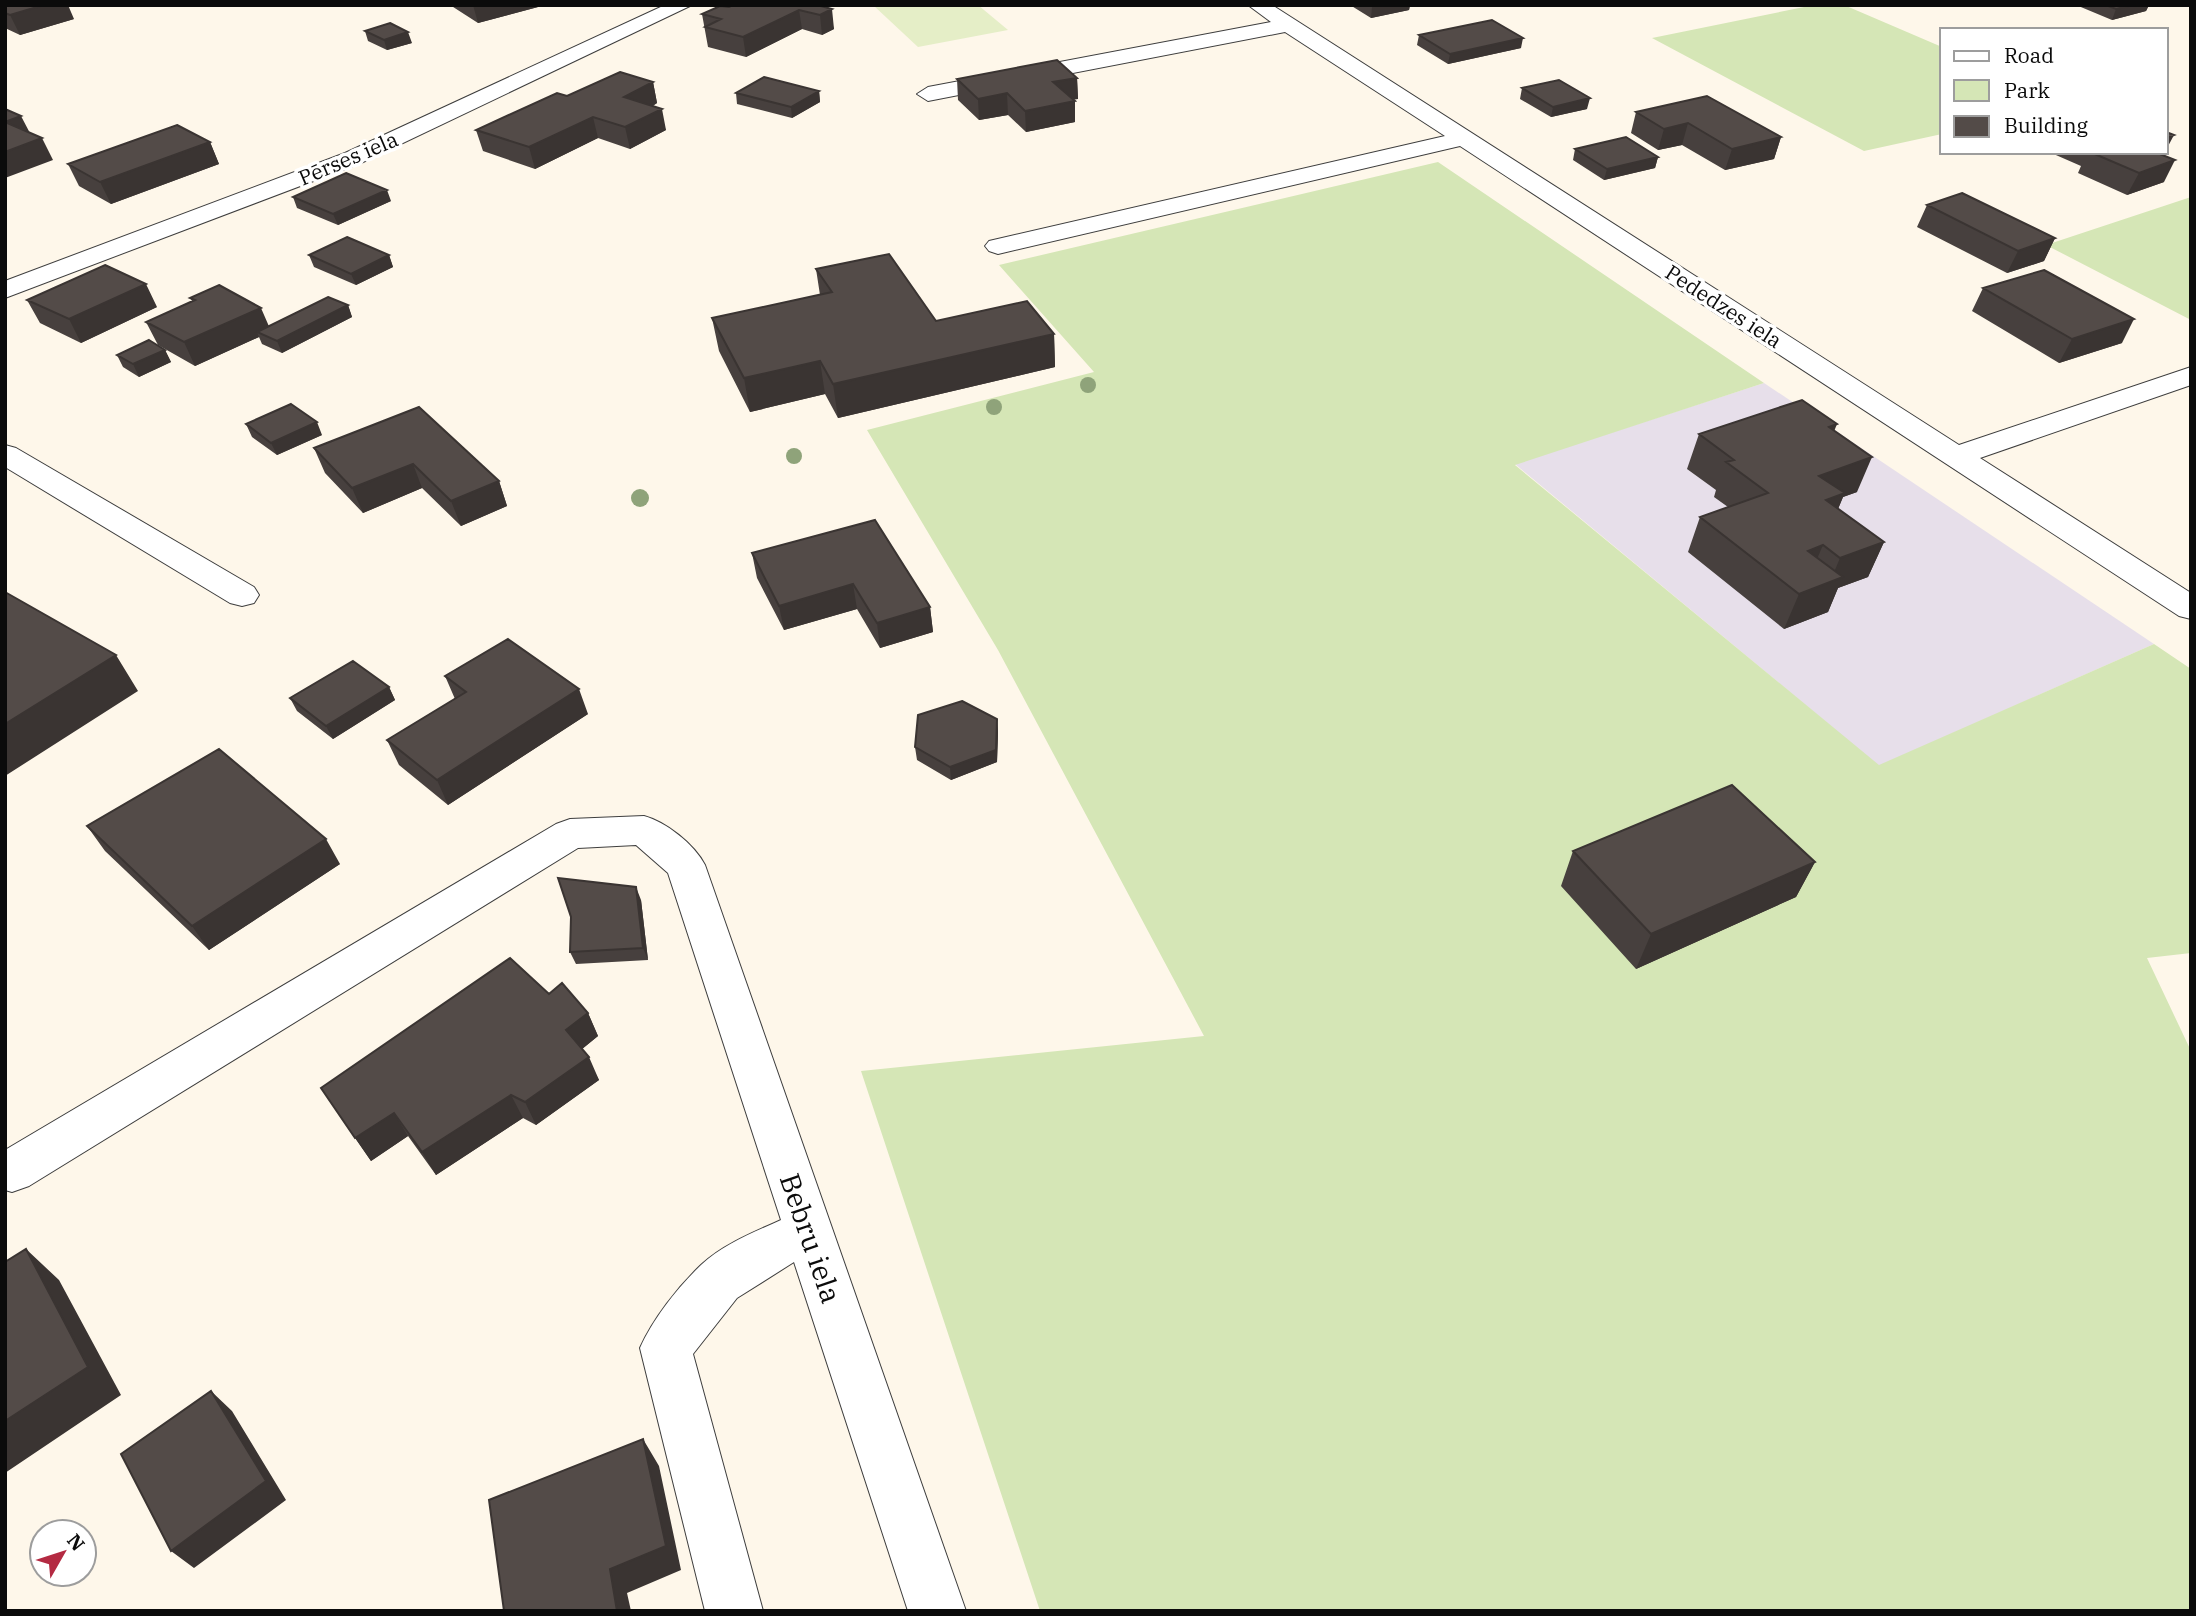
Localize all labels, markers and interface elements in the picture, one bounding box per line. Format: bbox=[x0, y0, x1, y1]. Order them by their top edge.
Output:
legend bbox=[1940, 28, 2168, 154]
text: Road bbox=[2004, 41, 2054, 69]
text: Park bbox=[2004, 76, 2051, 104]
text: Building bbox=[2004, 111, 2089, 139]
street label: Pērses iela bbox=[294, 124, 402, 192]
street label: Pededzes iela bbox=[1660, 258, 1788, 354]
street label: Bebru iela bbox=[772, 1168, 850, 1308]
north arrow bbox=[28, 1518, 98, 1588]
text: N bbox=[62, 1529, 90, 1556]

